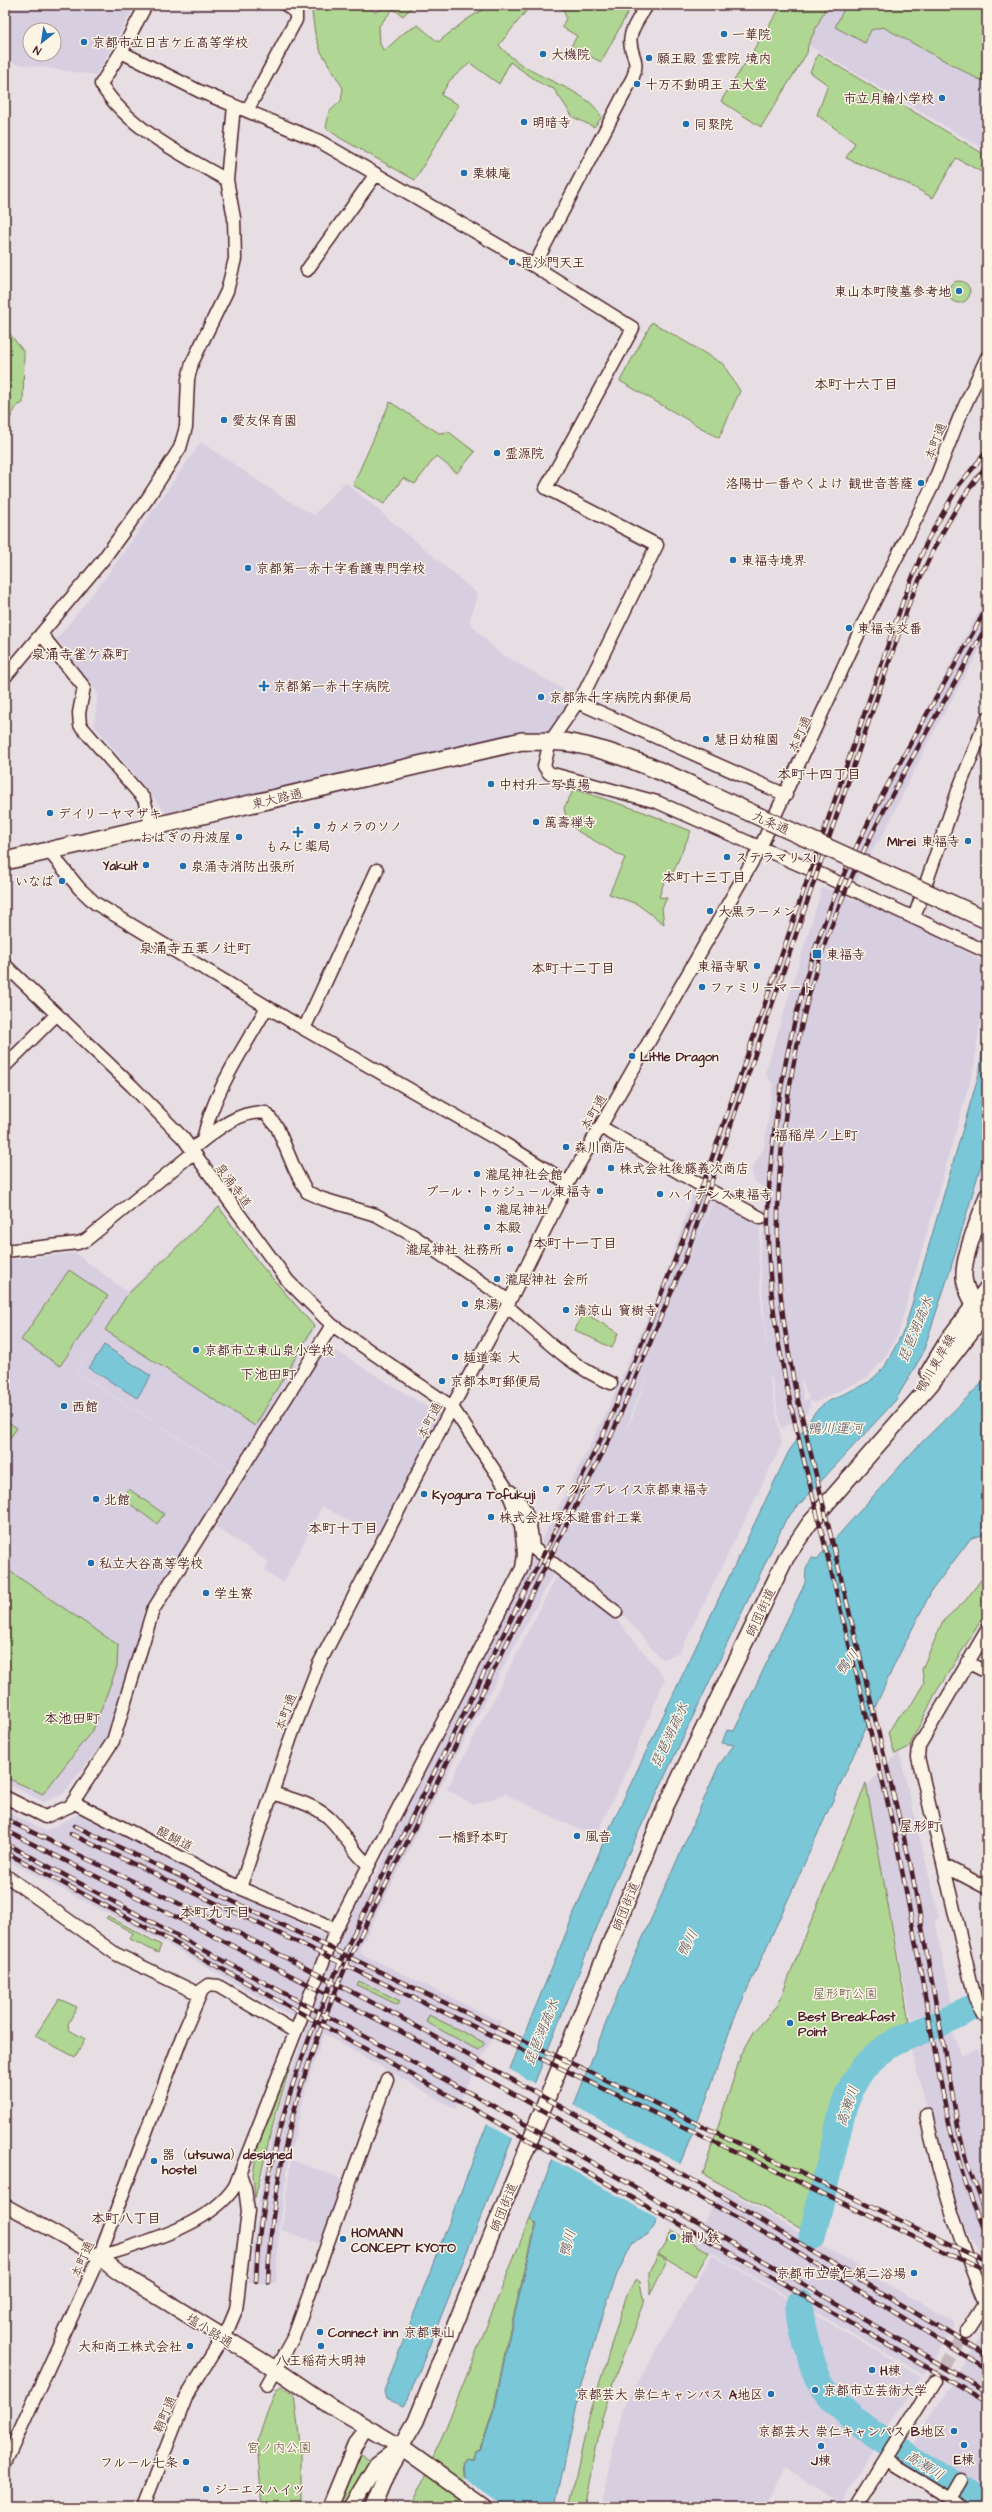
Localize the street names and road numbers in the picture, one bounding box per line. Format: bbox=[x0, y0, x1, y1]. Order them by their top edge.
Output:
street label: 本町通 bbox=[921, 420, 951, 463]
street label: 本町通 bbox=[784, 713, 816, 756]
street label: 東大路通 bbox=[250, 784, 305, 814]
street label: 九条通 bbox=[749, 807, 792, 839]
street label: 本町通 bbox=[576, 1091, 611, 1134]
street label: 泉涌寺道 bbox=[211, 1159, 256, 1212]
street label: 鴨川東岸線 bbox=[912, 1330, 960, 1396]
street label: 本町通 bbox=[413, 1399, 447, 1442]
street label: 師団街道 bbox=[742, 1585, 780, 1640]
street label: 本町通 bbox=[271, 1691, 301, 1734]
street label: 醍醐道 bbox=[153, 1822, 196, 1856]
street label: 師団街道 bbox=[608, 1879, 644, 1934]
street label: 師団街道 bbox=[486, 2180, 522, 2235]
street label: 本町通 bbox=[67, 2238, 99, 2281]
street label: 塩小路通 bbox=[183, 2309, 236, 2352]
street label: 鞘町通 bbox=[149, 2393, 181, 2436]

